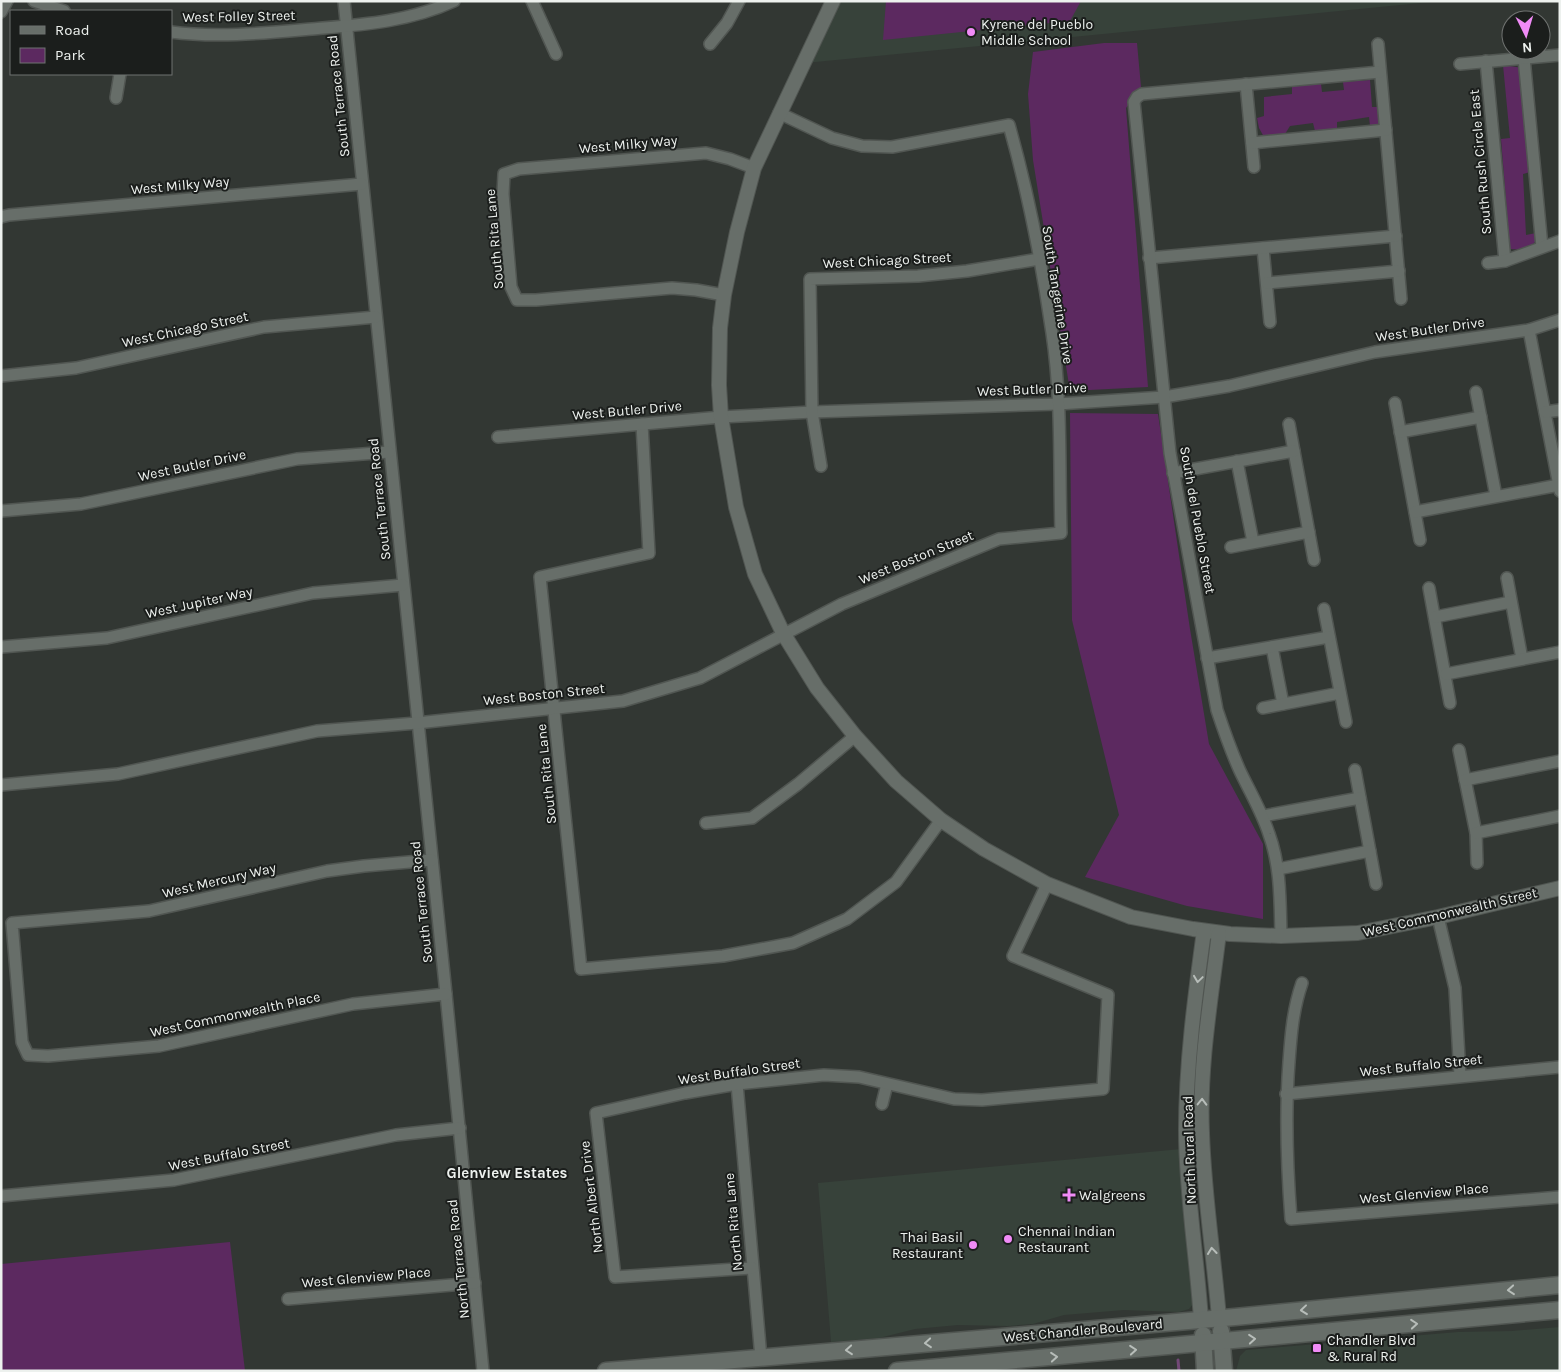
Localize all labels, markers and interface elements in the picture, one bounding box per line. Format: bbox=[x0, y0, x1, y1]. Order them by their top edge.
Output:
street label: West Folley Street bbox=[182, 7, 296, 26]
legend bbox=[10, 10, 172, 75]
north arrow bbox=[1501, 10, 1551, 60]
place label: Kyrene del Pueblo Middle School bbox=[981, 16, 1093, 49]
text: Road bbox=[55, 21, 90, 39]
marker: Kyrene del Pueblo Middle School bbox=[965, 26, 977, 38]
street label: South Terrace Road bbox=[324, 34, 353, 158]
text: N bbox=[1521, 39, 1533, 56]
text: Park bbox=[55, 46, 85, 64]
street label: South Rush Circle East bbox=[1466, 89, 1495, 235]
street label: West Milky Way bbox=[578, 132, 679, 157]
street label: West Milky Way bbox=[130, 173, 231, 198]
street label: South Rita Lane bbox=[482, 188, 507, 290]
street label: South Tangerine Drive bbox=[1038, 225, 1077, 365]
street label: West Chicago Street bbox=[822, 249, 952, 272]
street label: West Chicago Street bbox=[120, 308, 250, 351]
street label: West Butler Drive bbox=[1374, 313, 1486, 346]
street label: West Butler Drive bbox=[977, 379, 1087, 400]
street label: West Butler Drive bbox=[572, 397, 682, 424]
street label: South Terrace Road bbox=[365, 437, 394, 561]
street label: South del Pueblo Street bbox=[1176, 445, 1219, 595]
street label: West Butler Drive bbox=[137, 446, 248, 485]
street label: West Boston Street bbox=[856, 527, 976, 588]
street label: West Jupiter Way bbox=[144, 583, 255, 622]
street label: West Boston Street bbox=[482, 680, 606, 709]
street label: South Rita Lane bbox=[533, 723, 560, 825]
street label: South Terrace Road bbox=[407, 840, 436, 964]
street label: West Mercury Way bbox=[161, 859, 278, 902]
street label: West Commonwealth Street bbox=[1361, 884, 1539, 941]
one-way arrow bbox=[1193, 975, 1203, 983]
street label: West Commonwealth Place bbox=[148, 988, 322, 1041]
street label: West Buffalo Street bbox=[1359, 1051, 1483, 1080]
street label: West Buffalo Street bbox=[677, 1055, 801, 1088]
street label: North Rural Road bbox=[1179, 1095, 1200, 1205]
one-way arrow bbox=[1197, 1098, 1207, 1106]
street label: West Buffalo Street bbox=[167, 1134, 291, 1175]
street label: North Albert Drive bbox=[576, 1140, 607, 1254]
district label: Glenview Estates bbox=[446, 1164, 568, 1182]
street label: North Rita Lane bbox=[721, 1172, 746, 1272]
street label: West Glenview Place bbox=[1359, 1179, 1489, 1208]
place label: Walgreens bbox=[1079, 1187, 1146, 1204]
marker: Walgreens bbox=[1063, 1189, 1075, 1201]
street label: North Terrace Road bbox=[444, 1198, 473, 1320]
place label: Chennai Indian Restaurant bbox=[1018, 1223, 1115, 1256]
place label: Thai Basil Restaurant bbox=[892, 1229, 963, 1262]
marker: Chennai Indian Restaurant bbox=[1002, 1233, 1014, 1245]
marker: Thai Basil Restaurant bbox=[967, 1239, 979, 1251]
one-way arrow bbox=[1207, 1247, 1218, 1255]
street label: West Glenview Place bbox=[301, 1263, 431, 1292]
one-way arrow bbox=[1507, 1284, 1515, 1295]
one-way arrow bbox=[1300, 1304, 1308, 1315]
street label: West Chandler Boulevard bbox=[1002, 1315, 1164, 1346]
one-way arrow bbox=[1410, 1318, 1418, 1329]
place label: Chandler Blvd & Rural Rd bbox=[1327, 1332, 1416, 1365]
one-way arrow bbox=[1248, 1334, 1256, 1345]
one-way arrow bbox=[924, 1337, 932, 1348]
marker: Chandler Blvd & Rural Rd bbox=[1311, 1342, 1323, 1354]
one-way arrow bbox=[845, 1344, 853, 1355]
one-way arrow bbox=[1130, 1345, 1138, 1356]
one-way arrow bbox=[1051, 1352, 1059, 1363]

